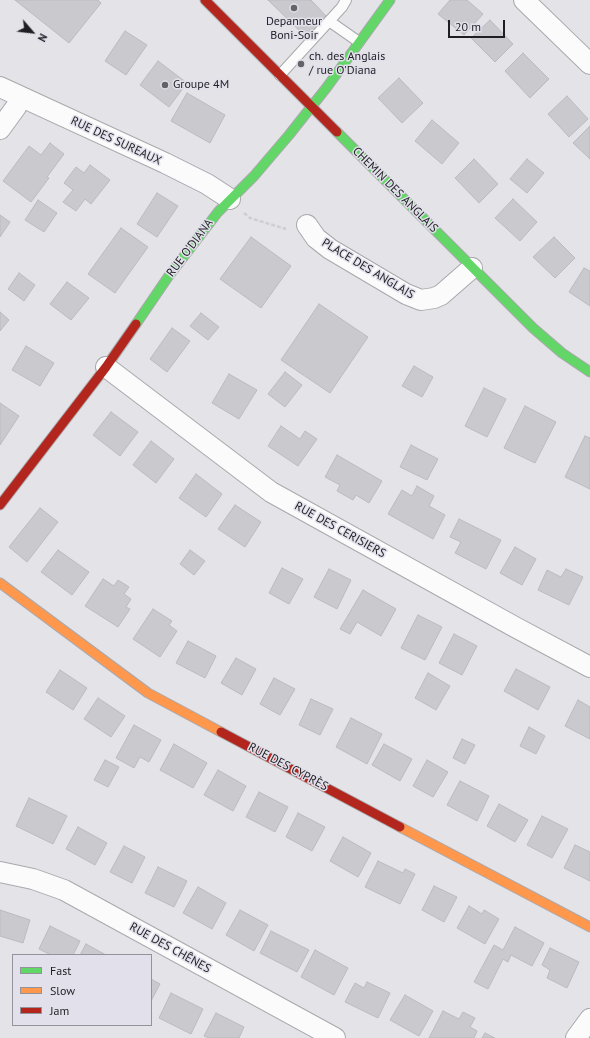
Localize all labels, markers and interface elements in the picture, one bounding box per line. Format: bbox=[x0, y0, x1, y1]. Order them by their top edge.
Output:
marker: Depanneur Boni-Soir bbox=[289, 3, 299, 13]
north arrow bbox=[12, 12, 52, 52]
scale bar bbox=[450, 12, 507, 38]
place label: Depanneur Boni-Soir bbox=[266, 15, 322, 43]
text: 20 m bbox=[455, 19, 481, 34]
text: N bbox=[35, 31, 50, 44]
place label: ch. des Anglais / rue O'Diana bbox=[309, 50, 385, 78]
marker: ch. des Anglais / rue O'Diana bbox=[296, 59, 306, 69]
place label: Groupe 4M bbox=[173, 78, 229, 92]
marker: Groupe 4M bbox=[160, 80, 170, 90]
street label: RUE DES SUREAUX bbox=[68, 114, 164, 168]
street label: CHEMIN DES ANGLAIS bbox=[349, 144, 441, 236]
street label: RUE O'DIANA bbox=[164, 216, 216, 280]
street label: PLACE DES ANGLAIS bbox=[319, 236, 417, 302]
street label: RUE DES CERISIERS bbox=[292, 499, 388, 561]
street label: RUE DES CYPRÈS bbox=[246, 740, 330, 794]
street label: RUE DES CHÊNES bbox=[127, 920, 213, 976]
legend bbox=[12, 954, 152, 1026]
text: Fast bbox=[50, 963, 71, 978]
text: Slow bbox=[50, 983, 75, 998]
text: Jam bbox=[50, 1003, 69, 1018]

